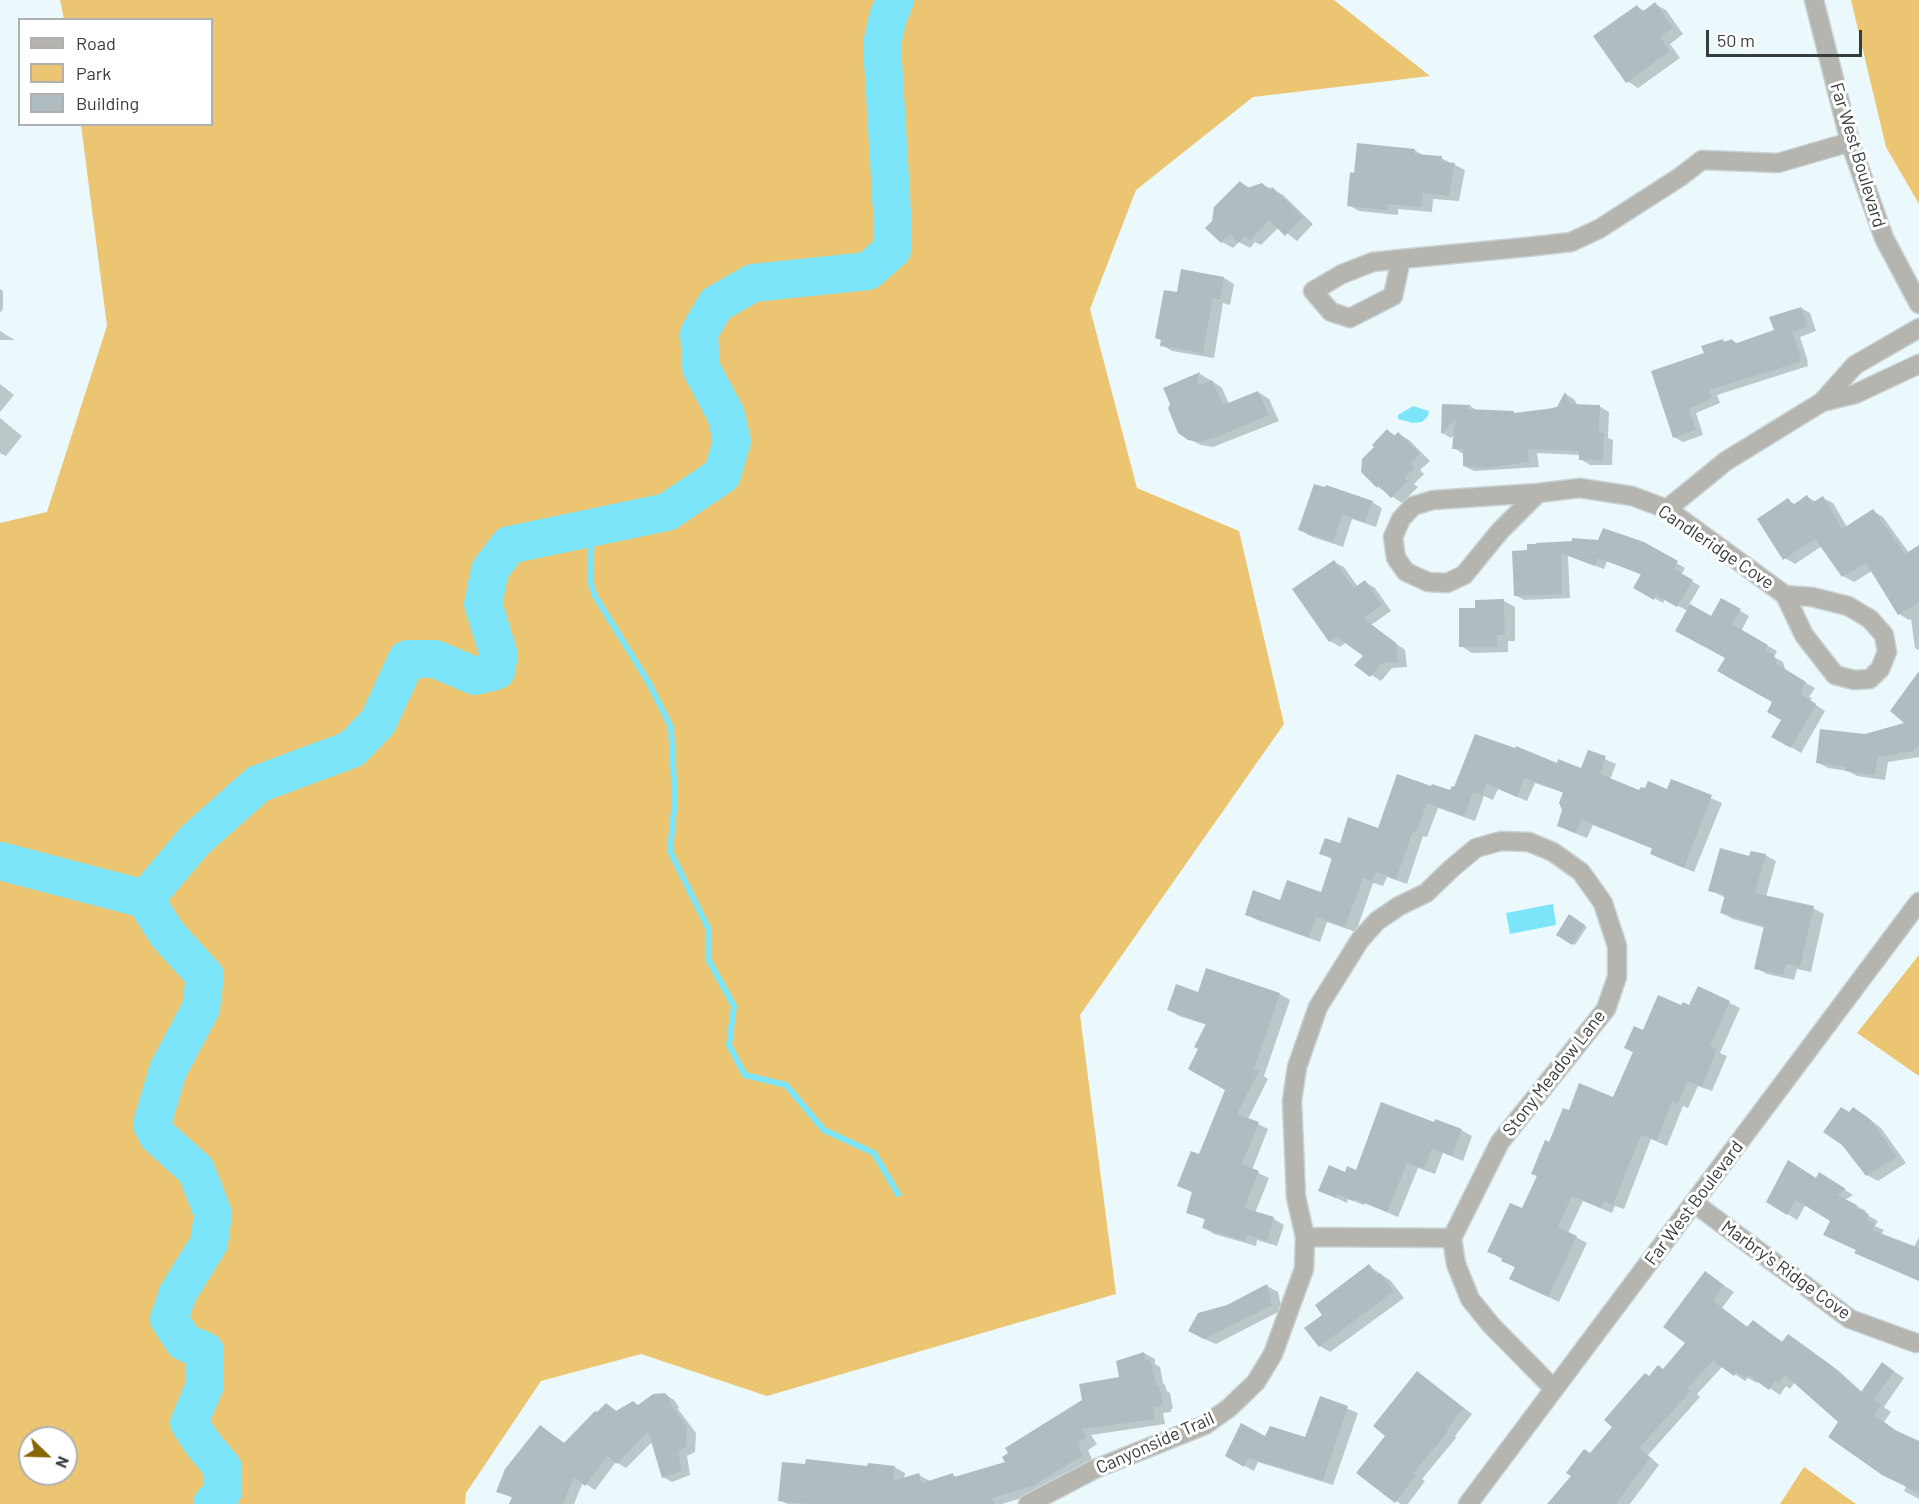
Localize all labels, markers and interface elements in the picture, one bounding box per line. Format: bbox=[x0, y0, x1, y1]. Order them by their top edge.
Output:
legend bbox=[18, 18, 213, 126]
scale bar bbox=[1709, 18, 1865, 56]
text: 50 m bbox=[1717, 29, 1755, 51]
text: Road bbox=[76, 32, 116, 54]
text: Park bbox=[76, 62, 111, 84]
street label: Far West Boulevard bbox=[1826, 80, 1890, 230]
text: Building bbox=[76, 92, 139, 114]
street label: Candleridge Cove bbox=[1654, 500, 1778, 594]
street label: Stony Meadow Lane bbox=[1498, 1006, 1610, 1140]
street label: Far West Boulevard bbox=[1640, 1137, 1748, 1269]
street label: Marbry's Ridge Cove bbox=[1717, 1216, 1855, 1324]
street label: Canyonside Trail bbox=[1093, 1407, 1217, 1479]
north arrow bbox=[18, 1426, 78, 1486]
text: N bbox=[52, 1454, 74, 1471]

